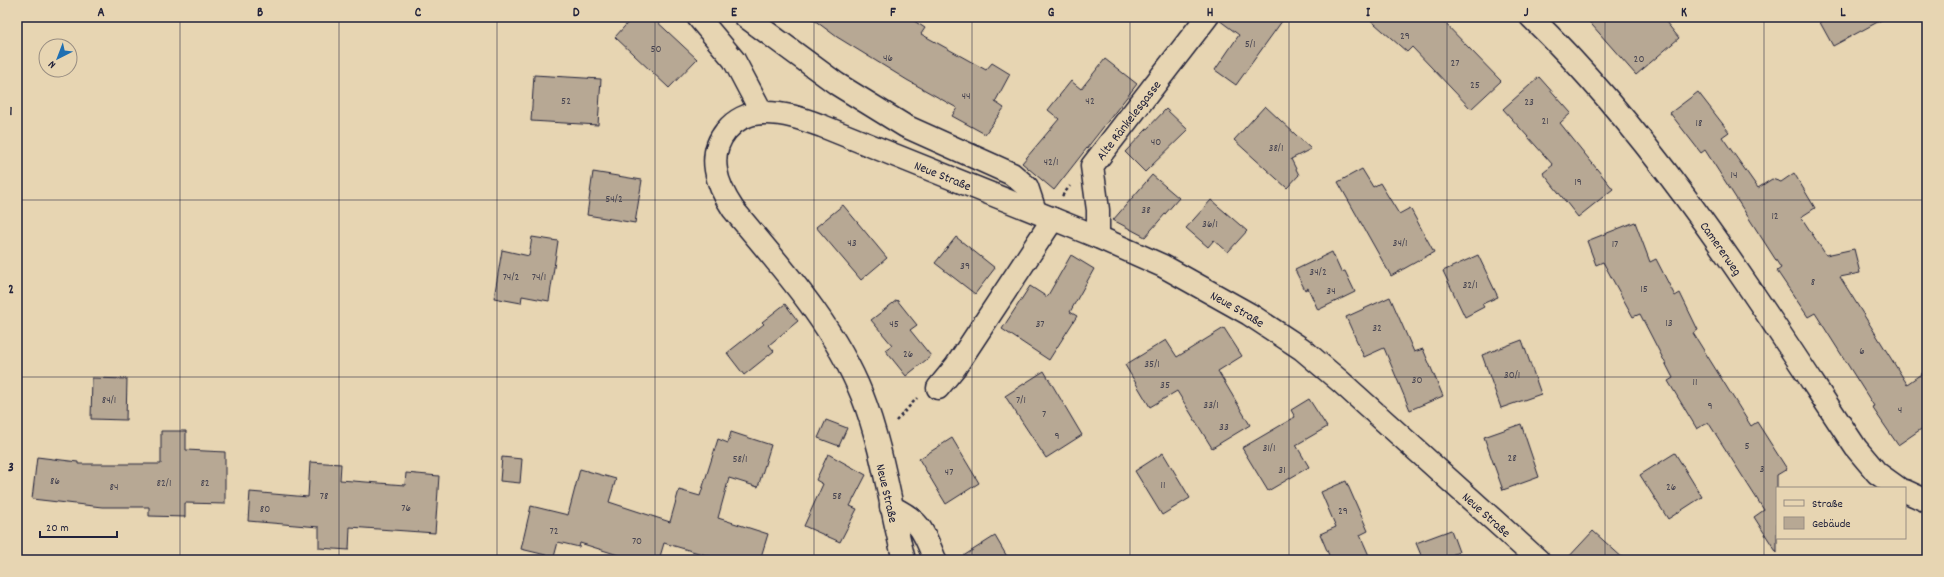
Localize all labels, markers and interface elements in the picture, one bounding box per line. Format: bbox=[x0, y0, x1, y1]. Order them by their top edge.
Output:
text: A bbox=[97, 4, 105, 23]
text: B bbox=[257, 4, 263, 23]
text: C bbox=[415, 4, 422, 23]
text: D bbox=[573, 4, 580, 23]
text: E bbox=[731, 4, 738, 23]
text: F bbox=[890, 4, 896, 23]
text: G bbox=[1048, 4, 1055, 23]
text: H bbox=[1207, 4, 1214, 23]
text: I bbox=[1366, 4, 1371, 23]
text: J bbox=[1524, 4, 1529, 23]
text: K bbox=[1681, 4, 1687, 23]
text: L bbox=[1840, 4, 1846, 23]
house number: 29 bbox=[1400, 29, 1410, 45]
house number: 5/1 bbox=[1245, 37, 1255, 53]
north arrow bbox=[38, 38, 78, 78]
house number: 50 bbox=[650, 42, 662, 58]
house number: 46 bbox=[883, 51, 893, 67]
house number: 20 bbox=[1634, 52, 1644, 68]
text: N bbox=[45, 56, 60, 72]
house number: 27 bbox=[1450, 56, 1460, 72]
street label: Alte Ränkelesgasse bbox=[1093, 77, 1167, 165]
house number: 25 bbox=[1470, 78, 1480, 94]
house number: 44 bbox=[961, 89, 971, 105]
house number: 52 bbox=[561, 94, 571, 110]
house number: 42 bbox=[1085, 94, 1095, 110]
house number: 23 bbox=[1524, 95, 1534, 111]
text: 1 bbox=[10, 103, 13, 122]
house number: 21 bbox=[1541, 114, 1549, 130]
house number: 18 bbox=[1696, 116, 1702, 132]
house number: 40 bbox=[1151, 135, 1161, 151]
house number: 38/1 bbox=[1269, 141, 1283, 157]
house number: 42/1 bbox=[1044, 155, 1058, 171]
street label: Neue Straße bbox=[911, 157, 974, 197]
house number: 14 bbox=[1731, 168, 1737, 184]
house number: 19 bbox=[1574, 175, 1582, 191]
house number: 54/2 bbox=[605, 192, 623, 208]
house number: 38 bbox=[1141, 203, 1151, 219]
house number: 12 bbox=[1771, 209, 1779, 225]
house number: 36/1 bbox=[1202, 217, 1218, 233]
street label: Camererweg bbox=[1694, 218, 1746, 281]
house number: 43 bbox=[847, 236, 857, 252]
house number: 34/1 bbox=[1393, 236, 1408, 252]
house number: 17 bbox=[1612, 237, 1618, 253]
house number: 39 bbox=[960, 259, 970, 275]
house number: 34/2 bbox=[1309, 265, 1327, 281]
house number: 74/2 bbox=[503, 270, 520, 286]
house number: 74/1 bbox=[532, 270, 546, 286]
house number: 8 bbox=[1811, 275, 1815, 291]
house number: 32/1 bbox=[1462, 278, 1478, 294]
text: 2 bbox=[8, 281, 14, 300]
house number: 15 bbox=[1640, 282, 1648, 298]
house number: 34 bbox=[1326, 284, 1336, 300]
street label: Neue Straße bbox=[1206, 287, 1268, 334]
house number: 13 bbox=[1665, 316, 1673, 332]
house number: 45 bbox=[889, 317, 899, 333]
house number: 37 bbox=[1035, 317, 1045, 333]
house number: 32 bbox=[1372, 321, 1382, 337]
house number: 6 bbox=[1859, 344, 1865, 360]
house number: 26 bbox=[903, 347, 913, 363]
house number: 35/1 bbox=[1144, 357, 1160, 373]
house number: 30/1 bbox=[1504, 368, 1520, 384]
house number: 30 bbox=[1412, 373, 1422, 389]
house number: 11 bbox=[1693, 375, 1697, 391]
house number: 35 bbox=[1160, 378, 1170, 394]
house number: 84/1 bbox=[102, 393, 116, 409]
house number: 7/1 bbox=[1016, 393, 1026, 409]
house number: 33/1 bbox=[1203, 398, 1219, 414]
house number: 9 bbox=[1707, 399, 1713, 415]
house number: 4 bbox=[1898, 403, 1902, 419]
house number: 7 bbox=[1042, 407, 1046, 423]
house number: 33 bbox=[1219, 420, 1229, 436]
house number: 9 bbox=[1054, 429, 1060, 445]
house number: 5 bbox=[1744, 439, 1750, 455]
house number: 31/1 bbox=[1263, 441, 1275, 457]
house number: 28 bbox=[1507, 451, 1517, 467]
house number: 58/1 bbox=[732, 452, 748, 468]
text: 3 bbox=[8, 459, 14, 478]
street label: Neue Straße bbox=[870, 462, 902, 525]
house number: 3 bbox=[1760, 462, 1765, 478]
house number: 31 bbox=[1278, 463, 1286, 479]
house number: 47 bbox=[945, 465, 953, 481]
house number: 86 bbox=[50, 474, 60, 490]
house number: 82/1 bbox=[157, 476, 171, 492]
house number: 82 bbox=[200, 476, 210, 492]
house number: 11 bbox=[1161, 478, 1165, 494]
house number: 84 bbox=[110, 480, 118, 496]
house number: 26 bbox=[1666, 480, 1676, 496]
legend bbox=[1776, 487, 1906, 539]
house number: 78 bbox=[320, 489, 328, 505]
house number: 58 bbox=[832, 489, 842, 505]
street label: Neue Straße bbox=[1457, 489, 1514, 543]
text: Straße bbox=[1812, 496, 1843, 513]
house number: 76 bbox=[401, 501, 411, 517]
house number: 80 bbox=[260, 502, 270, 518]
house number: 29 bbox=[1338, 504, 1348, 520]
scale bar bbox=[40, 513, 117, 539]
text: Gebäude bbox=[1812, 516, 1851, 533]
text: 20 m bbox=[46, 520, 69, 537]
house number: 72 bbox=[549, 524, 559, 540]
house number: 70 bbox=[632, 534, 642, 550]

